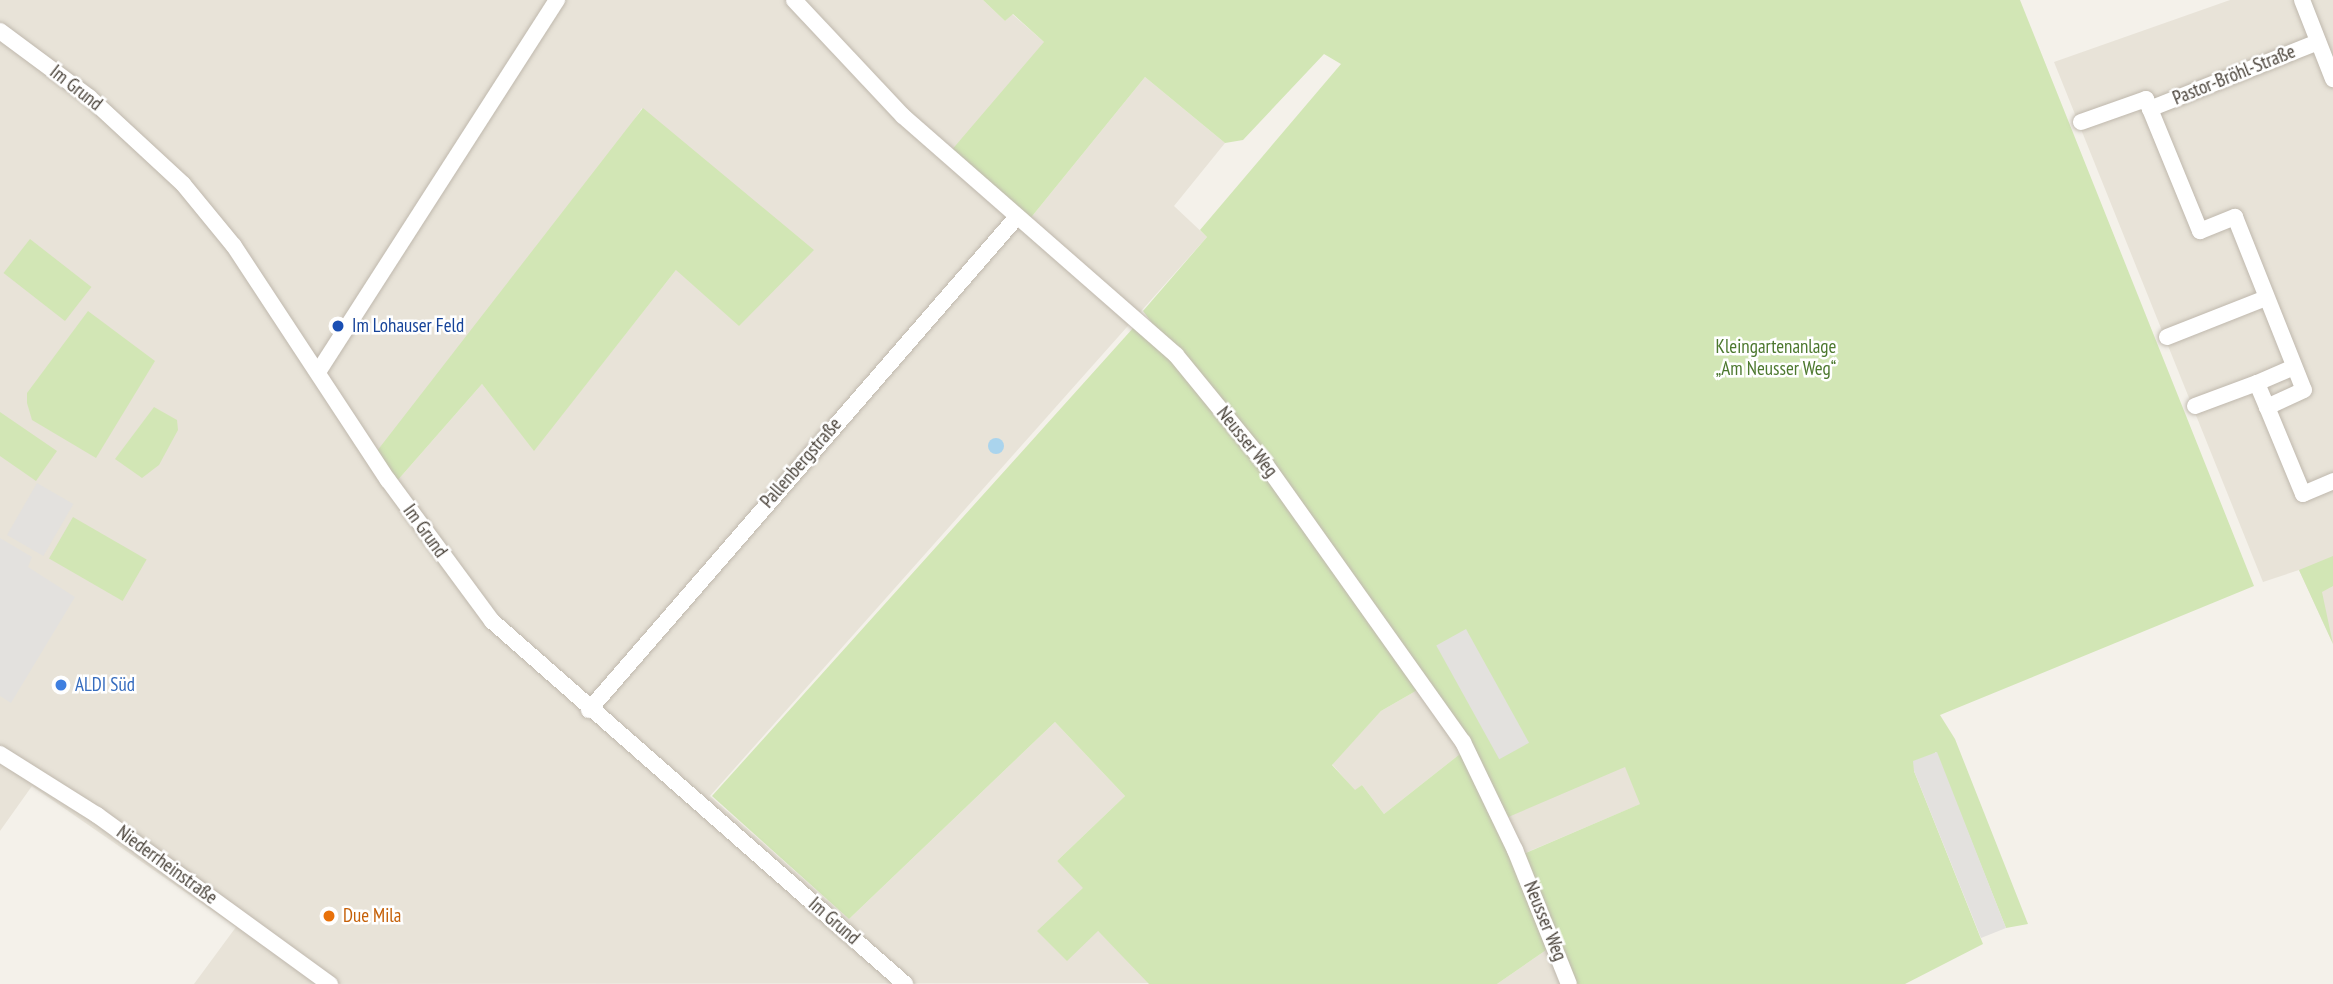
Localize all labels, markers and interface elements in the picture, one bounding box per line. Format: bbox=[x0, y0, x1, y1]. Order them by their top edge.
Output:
street label: Pastor-Bröhl-Straße bbox=[2169, 40, 2299, 110]
street label: Im Grund bbox=[45, 60, 107, 116]
place label: Im Lohauser Feld bbox=[352, 315, 464, 337]
marker: Im Lohauser Feld bbox=[330, 318, 346, 334]
park label: Kleingartenanlage „Am Neusser Weg“ bbox=[1716, 336, 1836, 380]
street label: Neusser Weg bbox=[1212, 402, 1282, 482]
street label: Pallenbergstraße bbox=[756, 413, 846, 513]
street label: Im Grund bbox=[398, 500, 452, 562]
place label: ALDI Süd bbox=[75, 674, 135, 696]
marker: ALDI Süd bbox=[53, 677, 69, 693]
street label: Niederrheinstraße bbox=[112, 821, 222, 909]
street label: Neusser Weg bbox=[1519, 878, 1571, 964]
street label: Im Grund bbox=[804, 893, 864, 949]
place label: Due Mila bbox=[343, 905, 401, 927]
marker: Due Mila bbox=[321, 908, 337, 924]

